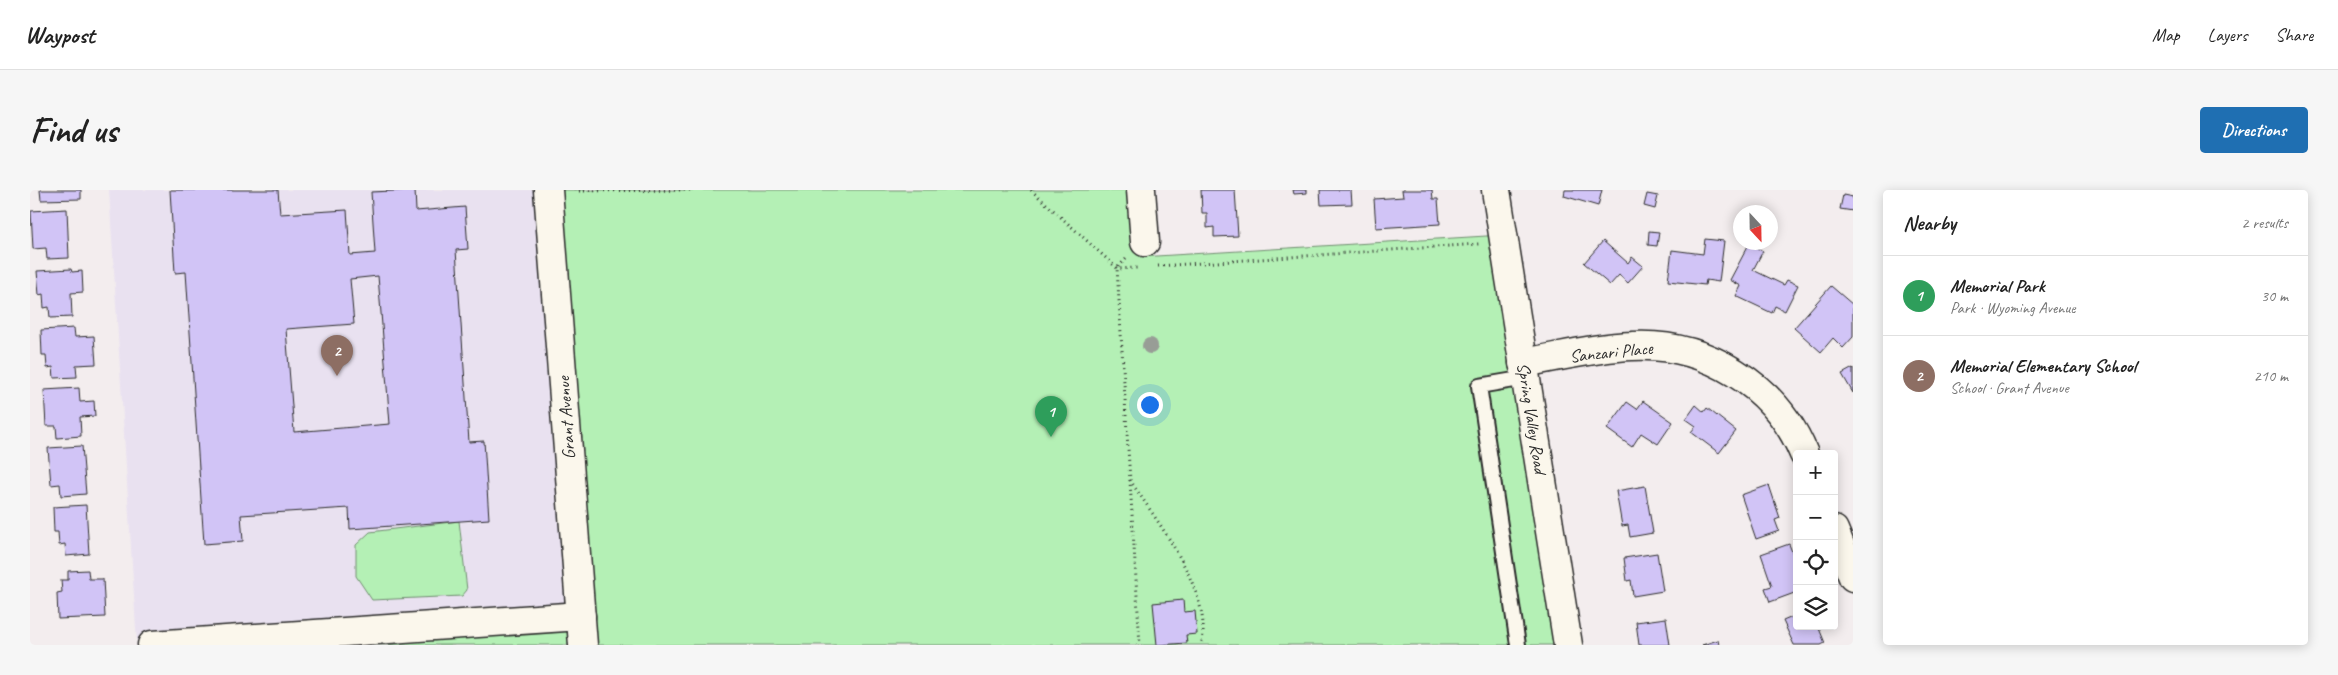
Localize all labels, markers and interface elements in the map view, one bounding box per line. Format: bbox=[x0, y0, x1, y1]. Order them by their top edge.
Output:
text: Waypost bbox=[25, 20, 95, 50]
text: Map bbox=[2152, 24, 2180, 46]
text: Layers bbox=[2208, 24, 2247, 46]
text: Share bbox=[2275, 24, 2313, 46]
button: Directions bbox=[2200, 107, 2308, 153]
text: Find us bbox=[30, 108, 117, 153]
north arrow bbox=[1733, 205, 1778, 250]
text: Nearby bbox=[1903, 210, 1956, 236]
text: 2 results bbox=[2241, 213, 2288, 233]
text: Memorial Park bbox=[1950, 274, 2045, 298]
text: 1 bbox=[1915, 286, 1923, 306]
text: 30 m bbox=[2261, 286, 2288, 306]
text: Park · Wyoming Avenue bbox=[1950, 298, 2075, 318]
pin: 2 bbox=[321, 335, 353, 376]
street label: Sanzari Place bbox=[1568, 337, 1655, 367]
text: Memorial Elementary School bbox=[1950, 354, 2136, 378]
street label: Spring Valley Road bbox=[1512, 361, 1552, 478]
text: 2 bbox=[1915, 366, 1923, 386]
text: 210 m bbox=[2254, 366, 2288, 386]
street label: Grant Avenue bbox=[552, 375, 580, 460]
text: School · Grant Avenue bbox=[1950, 378, 2069, 398]
your location bbox=[1137, 392, 1163, 418]
pin: 1 bbox=[1035, 396, 1067, 437]
map controls bbox=[1793, 450, 1838, 630]
button: + bbox=[1793, 450, 1838, 495]
button: − bbox=[1793, 495, 1838, 540]
button: locate bbox=[1793, 540, 1838, 585]
button: layers bbox=[1793, 585, 1838, 630]

